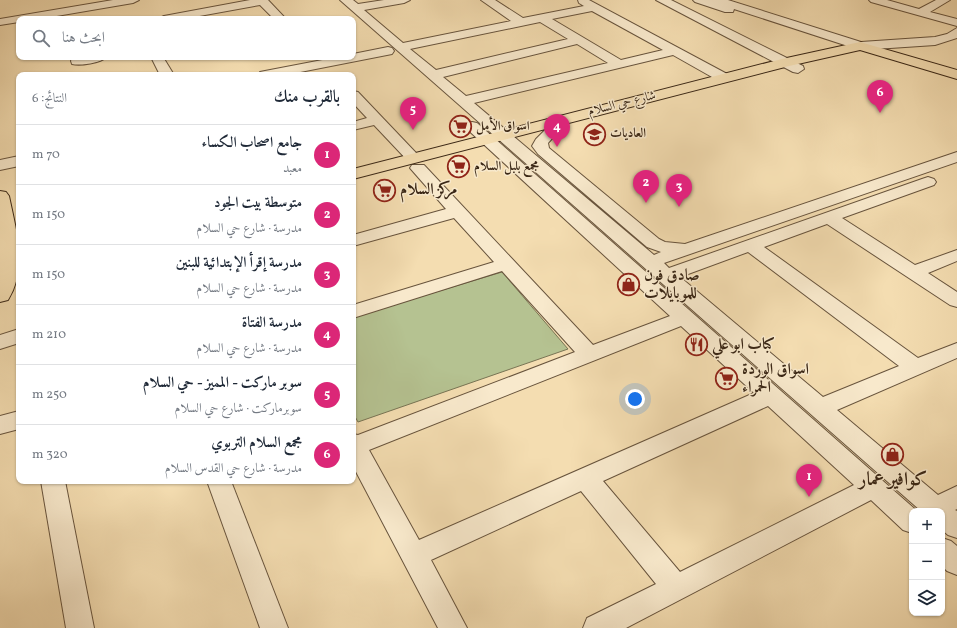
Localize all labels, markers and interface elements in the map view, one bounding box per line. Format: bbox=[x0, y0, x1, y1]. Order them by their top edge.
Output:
search box bbox=[16, 16, 356, 60]
icon: search bbox=[30, 27, 52, 49]
text: ابحث هنا bbox=[62, 28, 105, 49]
pin: 6 bbox=[867, 80, 893, 113]
text: بالقرب منك bbox=[274, 86, 340, 109]
street label: شارع حي السلام bbox=[586, 87, 658, 122]
text: النتائج: 6 bbox=[32, 90, 67, 108]
pin: 5 bbox=[400, 97, 426, 130]
supermarket icon: اسواق الأمل bbox=[448, 114, 474, 140]
pin: 4 bbox=[544, 114, 570, 147]
place label: اسواق الأمل bbox=[476, 116, 530, 136]
school or university icon: العاديات bbox=[582, 121, 608, 147]
place label: العاديات bbox=[610, 125, 646, 143]
text: جامع اصحاب الكساء bbox=[202, 133, 302, 154]
text: 70 m bbox=[32, 146, 60, 164]
text: 1 bbox=[324, 146, 330, 164]
supermarket icon: مجمع بلبل السلام bbox=[446, 154, 472, 180]
place label: مجمع بلبل السلام bbox=[474, 158, 539, 178]
text: معبد bbox=[283, 160, 302, 178]
pin: 2 bbox=[633, 170, 659, 203]
pin: 3 bbox=[666, 174, 692, 207]
supermarket icon: مركز السلام bbox=[372, 177, 398, 203]
place label: مركز السلام bbox=[400, 179, 457, 203]
text: متوسطة بيت الجود bbox=[214, 193, 302, 214]
text: 150 m bbox=[32, 206, 65, 224]
text: 2 bbox=[324, 206, 330, 224]
text: مدرسة · شارع حي السلام bbox=[196, 220, 302, 238]
text: مدرسة إقرأ الإبتدائية للبنين bbox=[176, 253, 302, 274]
place label: صادق فون للموبايلات bbox=[644, 265, 700, 305]
text: 150 m bbox=[32, 266, 65, 284]
text: 3 bbox=[324, 266, 330, 284]
shop icon: صادق فون للموبايلات bbox=[615, 272, 641, 298]
text: مدرسة · شارع حي السلام bbox=[196, 280, 302, 298]
text: مدرسة الفتاة bbox=[242, 313, 302, 334]
text: 210 m bbox=[32, 326, 66, 344]
text: 4 bbox=[323, 326, 331, 344]
restaurant icon: كباب ابو علي bbox=[684, 332, 710, 358]
place label: كباب ابو علي bbox=[711, 334, 775, 359]
text: مدرسة · شارع حي السلام bbox=[196, 340, 302, 358]
place label: اسواق الوردة الحمراء bbox=[742, 359, 809, 399]
supermarket icon: اسواق الوردة الحمراء bbox=[714, 366, 740, 392]
text: سوبر ماركت - المميز - حي السلام bbox=[143, 373, 302, 394]
text: 250 m bbox=[32, 386, 67, 404]
text: 5 bbox=[324, 386, 330, 404]
your location bbox=[625, 389, 645, 409]
text: سوبرماركت · شارع حي السلام bbox=[174, 400, 302, 418]
text: مجمع السلام التربوي bbox=[211, 433, 302, 454]
shop icon: كوافير عمار bbox=[880, 442, 906, 468]
text: 320 m bbox=[32, 446, 67, 464]
text: 6 bbox=[323, 446, 331, 464]
text: مدرسة · شارع حي القدس السلام bbox=[165, 460, 302, 478]
pin: 1 bbox=[796, 464, 822, 497]
place label: كوافير عمار bbox=[857, 467, 927, 493]
map controls bbox=[909, 508, 945, 616]
button: + bbox=[909, 508, 945, 544]
button: − bbox=[909, 544, 945, 580]
button: layers bbox=[909, 580, 945, 616]

